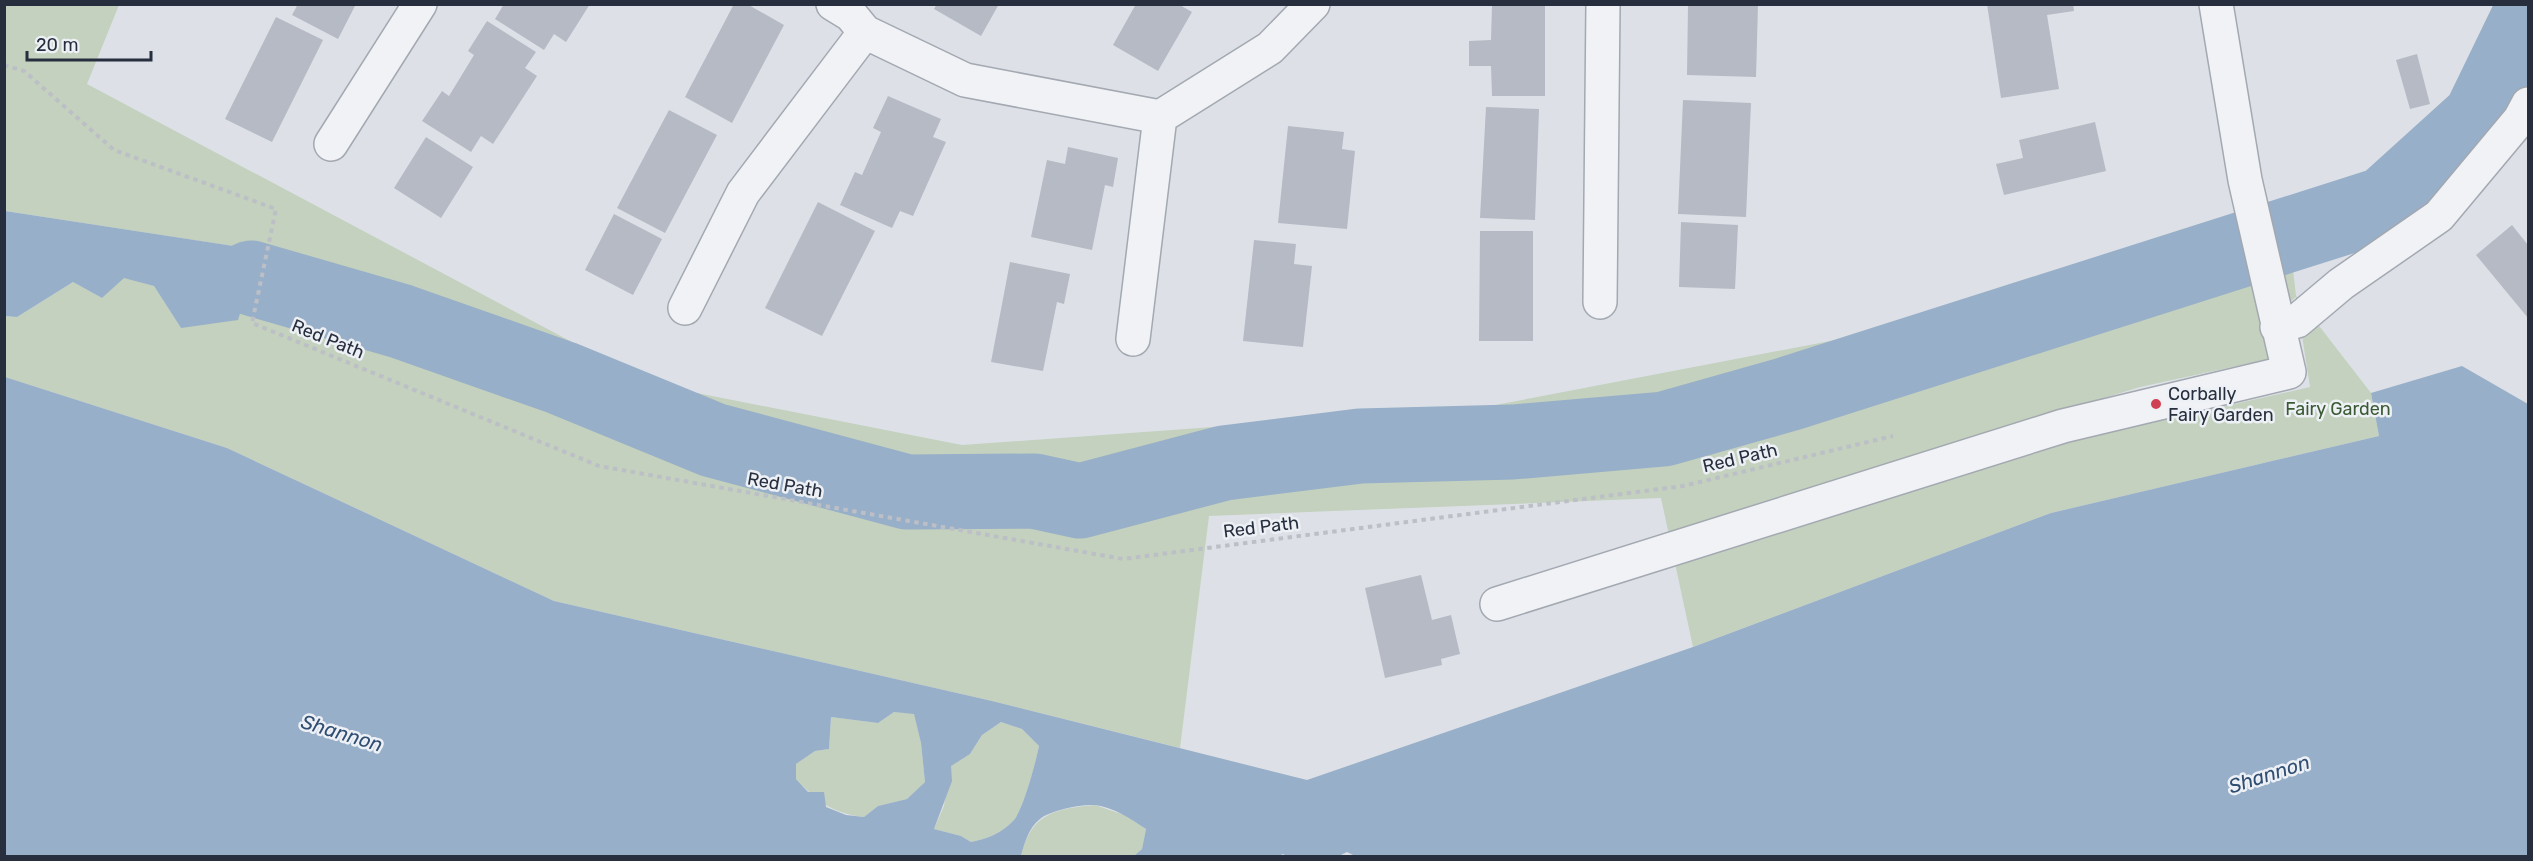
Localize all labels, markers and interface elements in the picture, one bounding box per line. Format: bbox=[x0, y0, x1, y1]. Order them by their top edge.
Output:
scale bar bbox=[27, 24, 152, 62]
text: 20 m bbox=[36, 34, 78, 56]
street label: Red Path bbox=[289, 315, 367, 363]
place label: Corbally Fairy Garden bbox=[2168, 383, 2274, 426]
marker: Corbally Fairy Garden bbox=[2149, 397, 2163, 411]
park label: Fairy Garden bbox=[2285, 398, 2391, 420]
street label: Red Path bbox=[1700, 439, 1780, 477]
street label: Red Path bbox=[746, 468, 824, 502]
street label: Red Path bbox=[1222, 511, 1300, 543]
water label: Shannon bbox=[298, 709, 386, 757]
water label: Shannon bbox=[2225, 750, 2313, 798]

